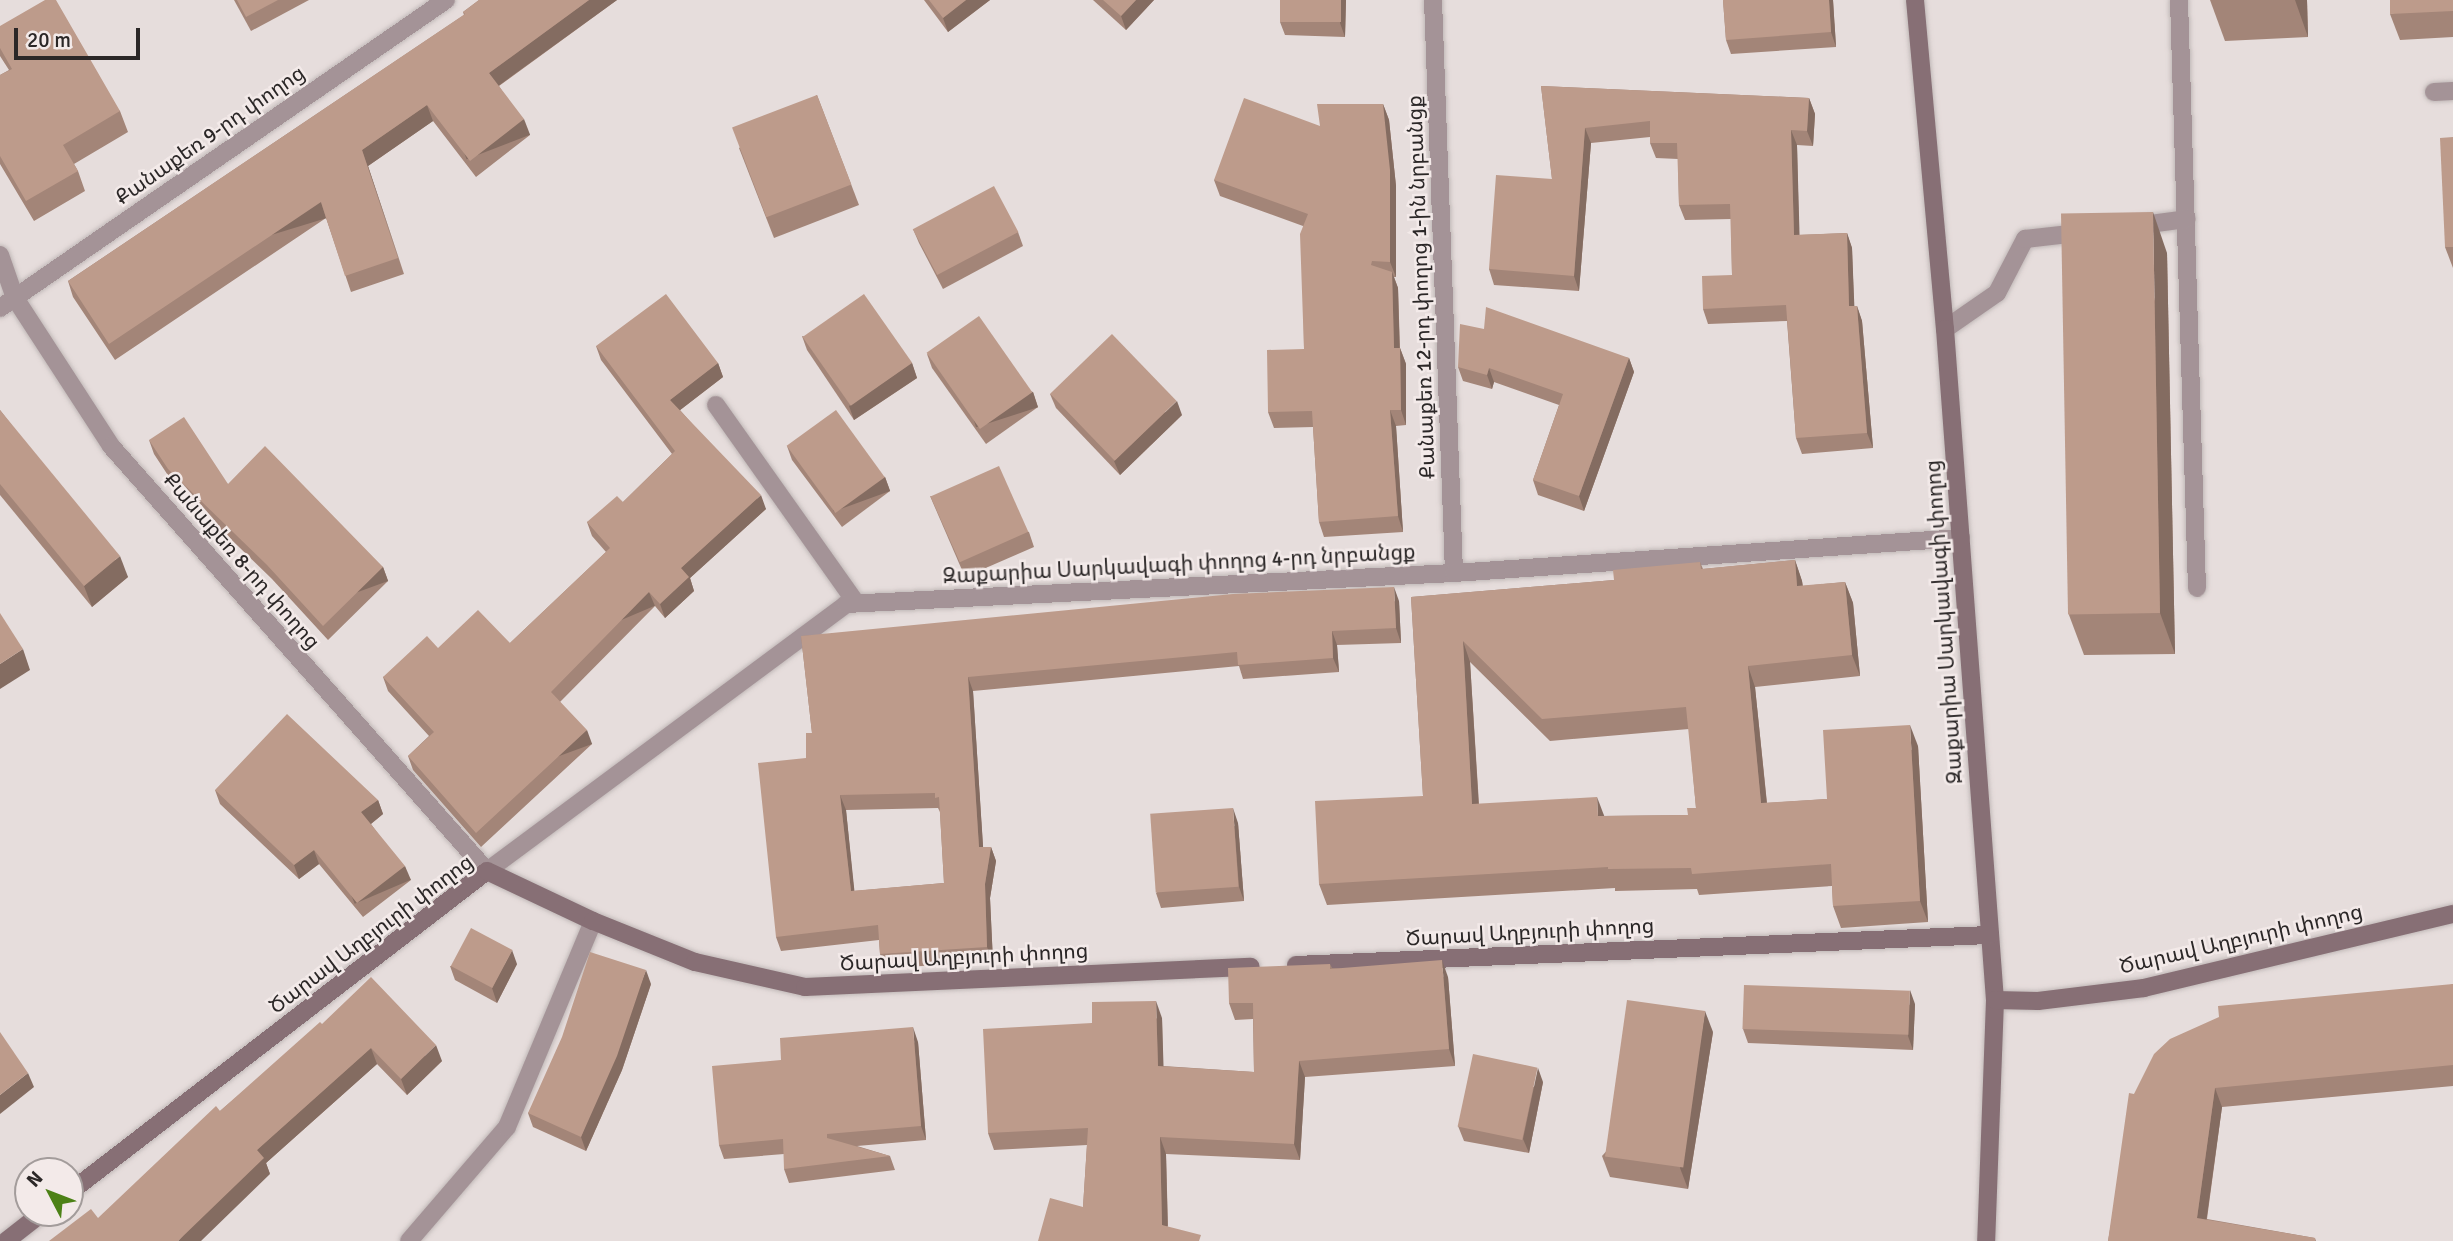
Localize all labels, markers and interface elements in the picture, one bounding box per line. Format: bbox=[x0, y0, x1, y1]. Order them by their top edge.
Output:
scale bar bbox=[18, 14, 144, 58]
text: 20 m bbox=[27, 27, 71, 53]
street label: Քանաքեռ 9-րդ փողոց bbox=[110, 60, 310, 210]
street label: Քանաքեռ 12-րդ փողոց 1-ին նրբանցք bbox=[1402, 95, 1440, 479]
street label: Զաքարիա Սարկավագի փողոց bbox=[1920, 459, 1968, 785]
street label: Քանաքեռ 8-րդ փողոց bbox=[159, 468, 325, 654]
street label: Զաքարիա Սարկավագի փողոց 4-րդ նրբանցք bbox=[942, 539, 1416, 589]
street label: Ծարավ Աղբյուրի փողոց bbox=[264, 849, 478, 1019]
street label: Ծարավ Աղբյուրի փողոց bbox=[2117, 899, 2365, 979]
street label: Ծարավ Աղբյուրի փողոց bbox=[1405, 913, 1655, 951]
street label: Ծարավ Աղբյուրի փողոց bbox=[839, 938, 1089, 976]
north arrow bbox=[14, 1157, 84, 1227]
text: N bbox=[22, 1166, 48, 1192]

